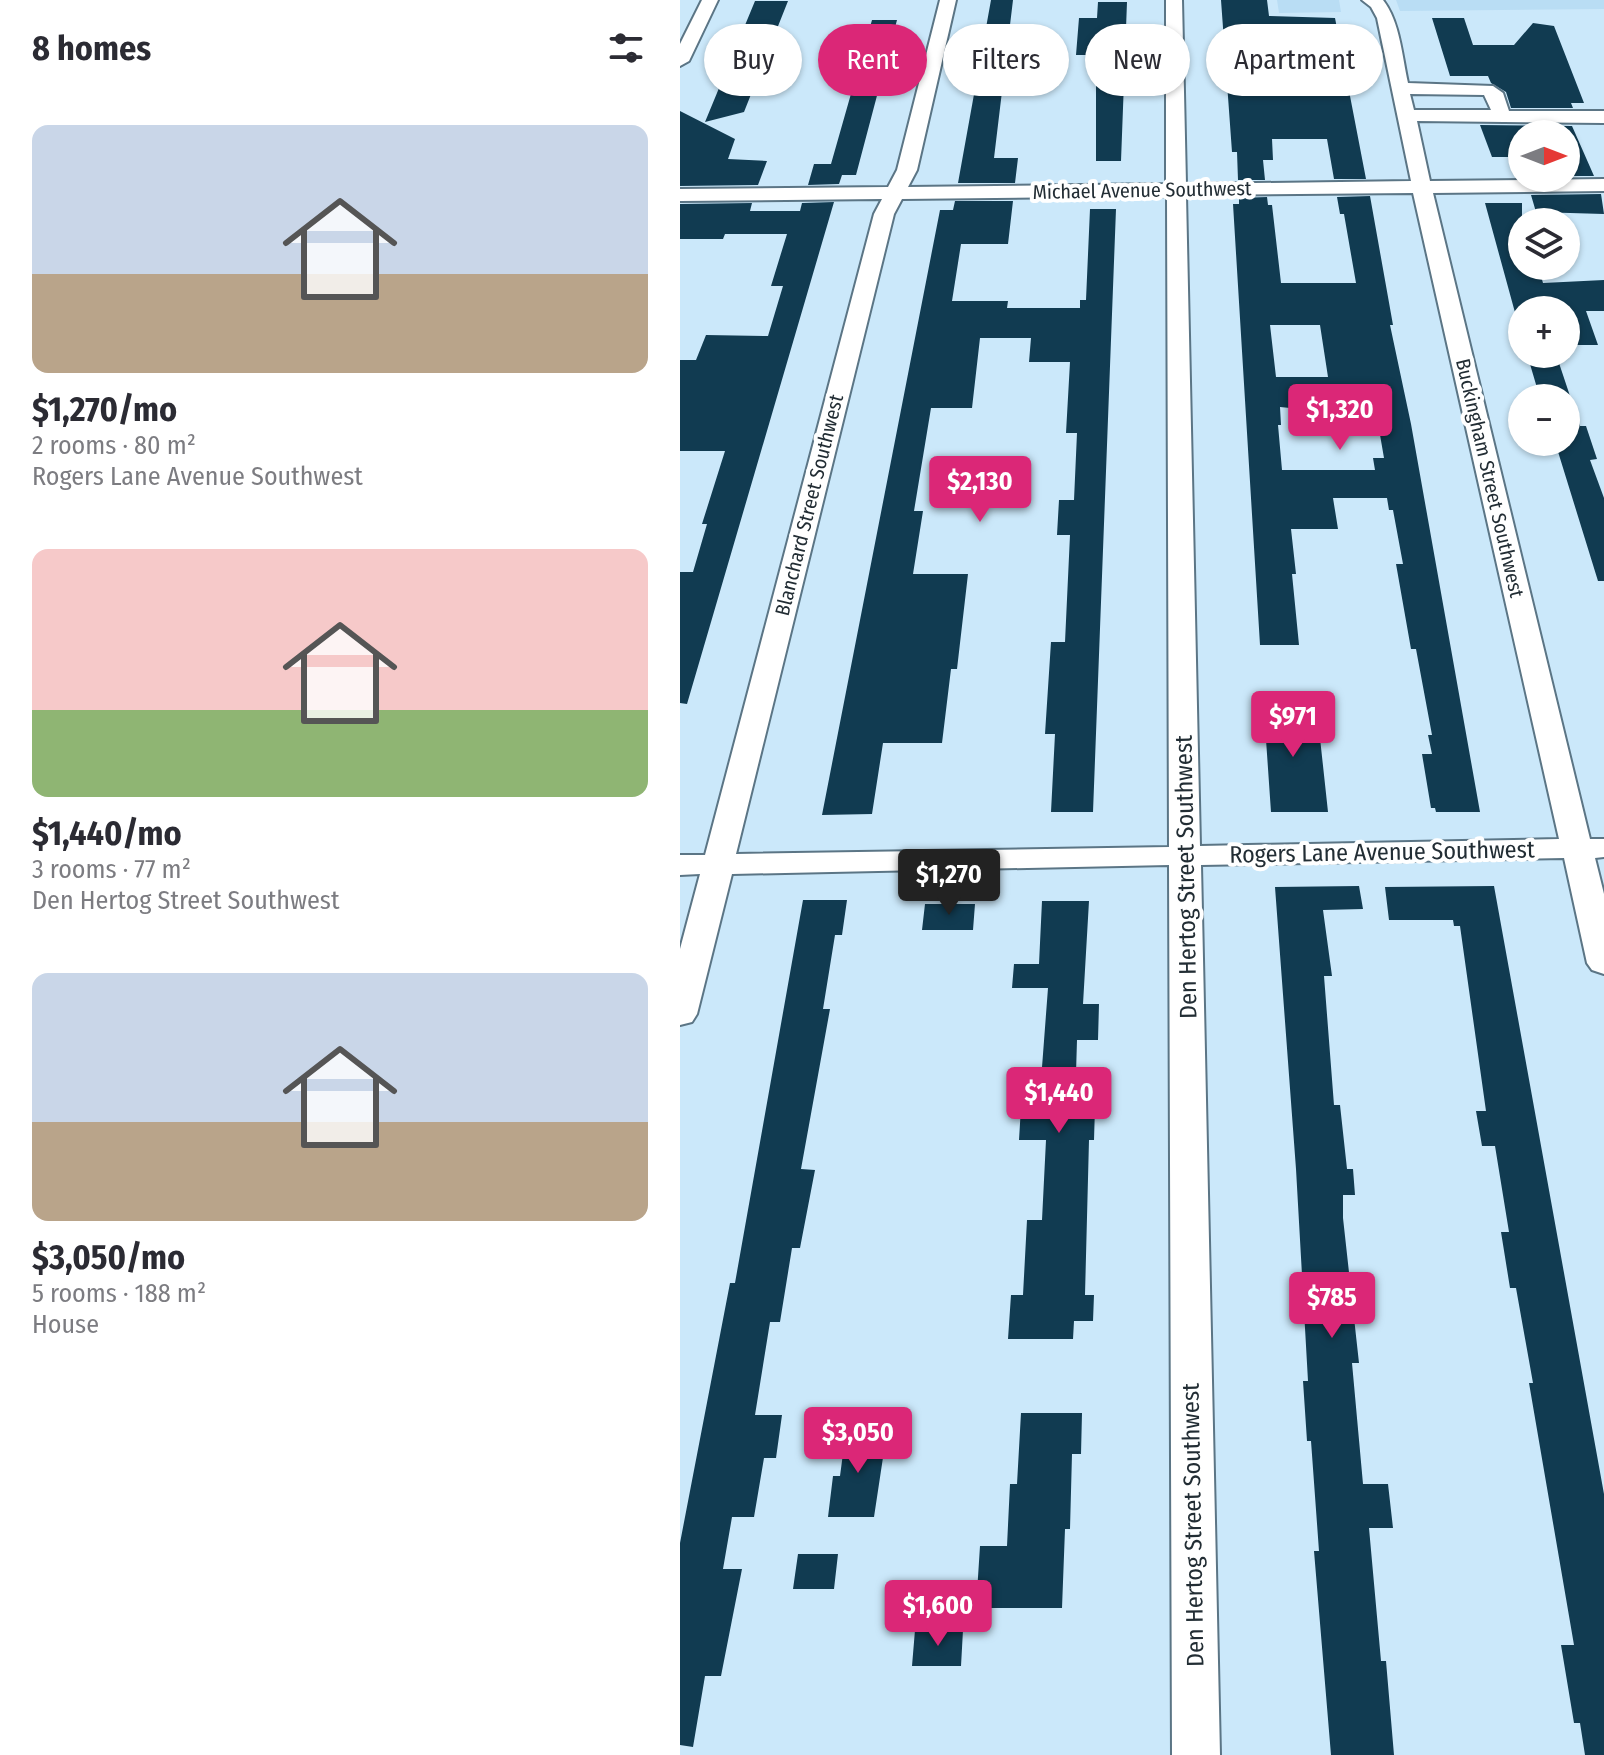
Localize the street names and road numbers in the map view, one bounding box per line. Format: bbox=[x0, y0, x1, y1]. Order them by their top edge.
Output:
street label: Michael Avenue Southwest bbox=[1032, 176, 1252, 204]
street label: Buckingham Street Southwest bbox=[1451, 356, 1529, 600]
street label: Blanchard Street Southwest bbox=[770, 391, 848, 618]
street label: Den Hertog Street Southwest bbox=[1170, 735, 1202, 1019]
street label: Rogers Lane Avenue Southwest bbox=[1229, 835, 1535, 869]
street label: Den Hertog Street Southwest bbox=[1177, 1383, 1209, 1667]

